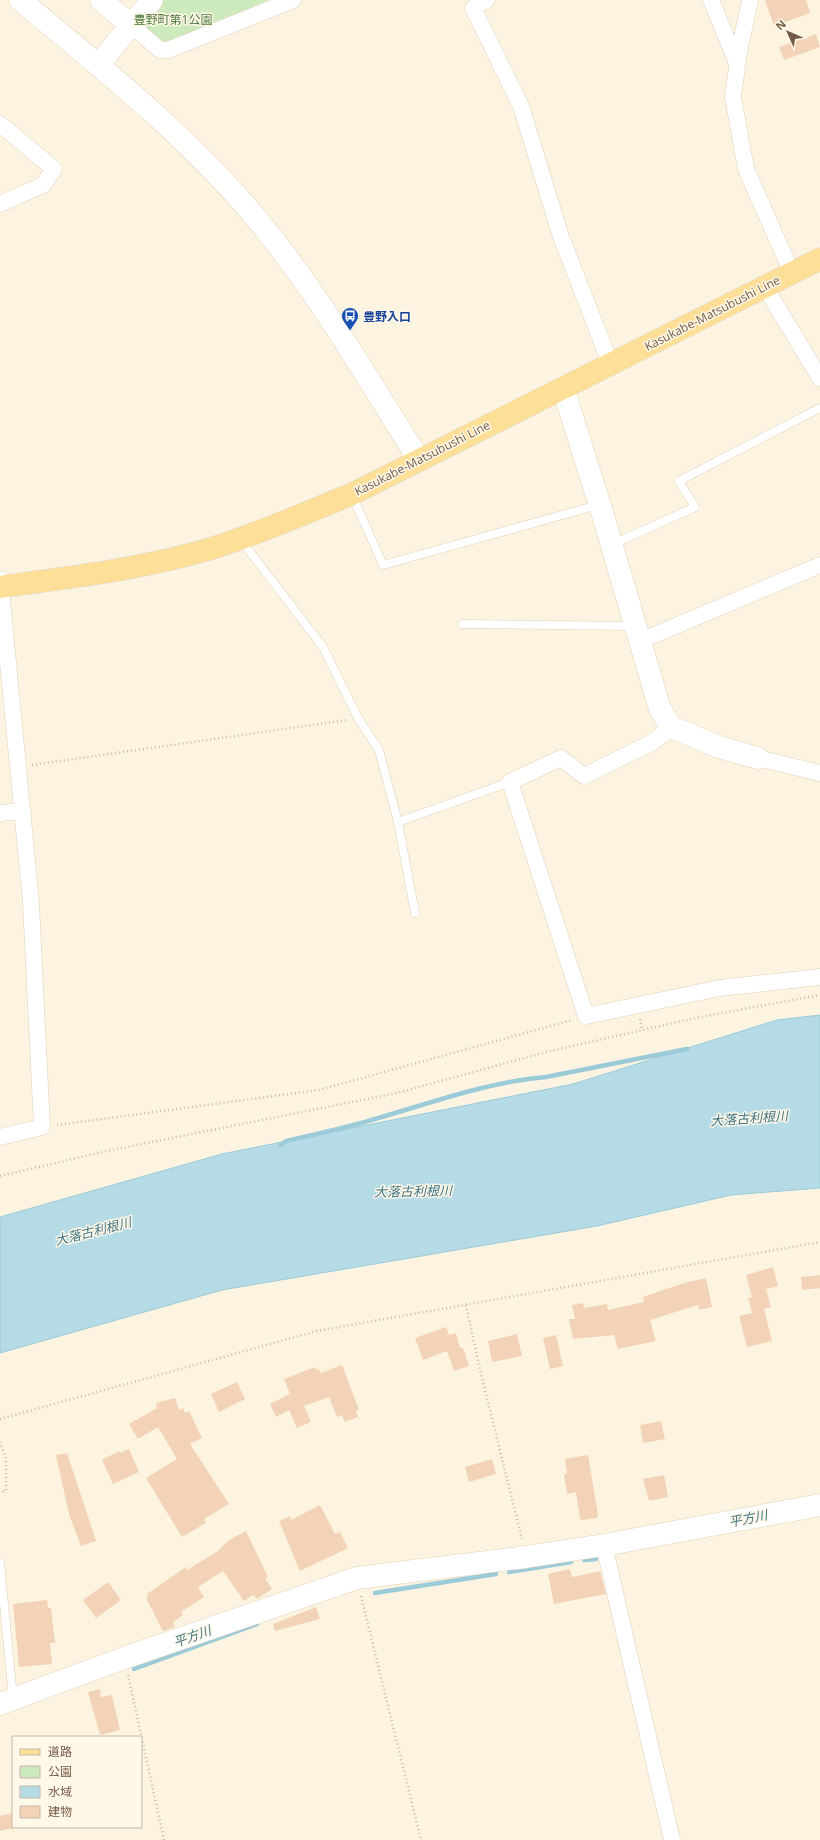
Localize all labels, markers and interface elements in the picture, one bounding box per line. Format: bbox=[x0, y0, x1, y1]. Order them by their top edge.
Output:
park label: 豊野町第1公園 bbox=[134, 11, 212, 28]
north arrow bbox=[768, 12, 808, 52]
text: N bbox=[772, 16, 789, 33]
street label: Kasukabe-Matsubushi Line bbox=[641, 271, 783, 355]
bus stop icon: 豊野入口 bbox=[340, 306, 360, 331]
place label: 豊野入口 bbox=[363, 308, 411, 325]
street label: Kasukabe-Matsubushi Line bbox=[351, 416, 493, 500]
water label: 大落古利根川 bbox=[709, 1106, 791, 1130]
water label: 大落古利根川 bbox=[374, 1181, 454, 1201]
water label: 大落古利根川 bbox=[53, 1212, 135, 1249]
water label: 平方川 bbox=[727, 1505, 771, 1531]
water label: 平方川 bbox=[171, 1620, 215, 1651]
legend bbox=[12, 1736, 142, 1828]
text: 道路 bbox=[48, 1743, 72, 1760]
text: 公園 bbox=[48, 1763, 72, 1780]
text: 水域 bbox=[48, 1783, 72, 1800]
text: 建物 bbox=[48, 1803, 72, 1820]

